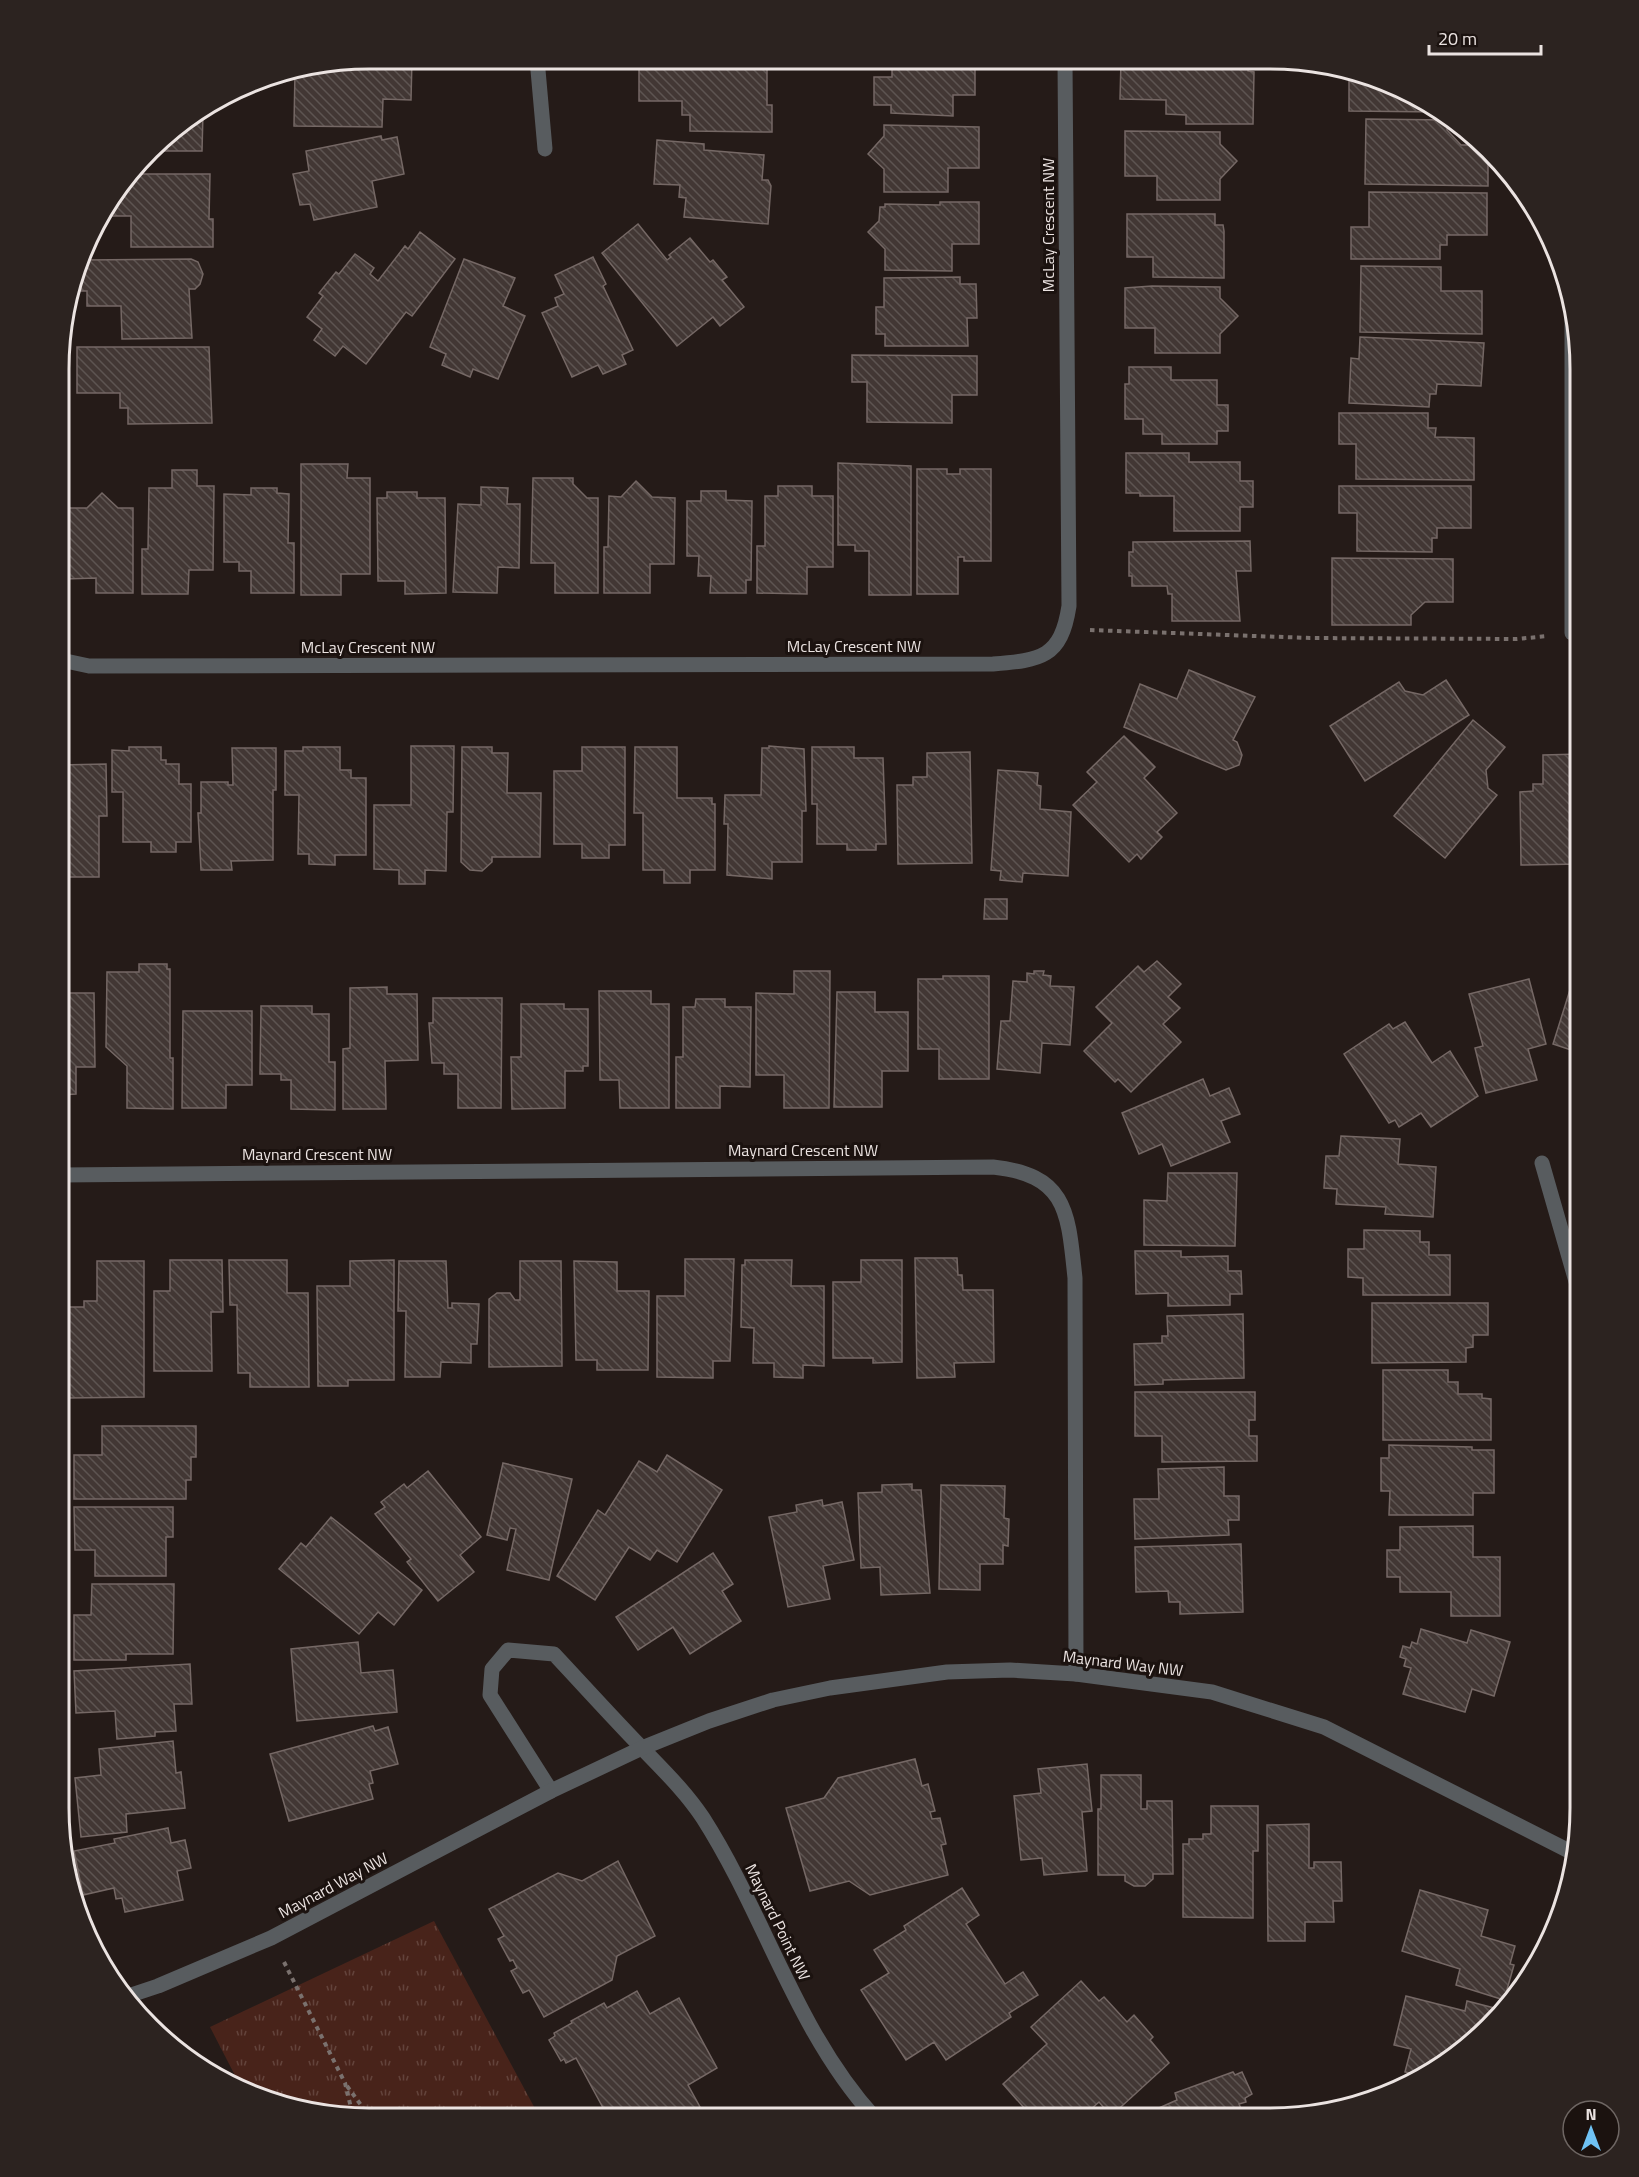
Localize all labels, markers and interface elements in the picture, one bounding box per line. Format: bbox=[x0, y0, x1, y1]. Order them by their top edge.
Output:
scale bar bbox=[1429, 18, 1542, 56]
text: 20 m bbox=[1438, 25, 1477, 52]
street label: McLay Crescent NW bbox=[1036, 158, 1060, 292]
street label: McLay Crescent NW bbox=[787, 634, 921, 658]
street label: McLay Crescent NW bbox=[301, 635, 435, 659]
street label: Maynard Crescent NW bbox=[728, 1138, 878, 1162]
street label: Maynard Crescent NW bbox=[242, 1142, 392, 1166]
street label: Maynard Way NW bbox=[1061, 1644, 1185, 1682]
street label: Maynard Way NW bbox=[274, 1846, 392, 1924]
street label: Maynard Point NW bbox=[739, 1860, 817, 1984]
north arrow bbox=[1561, 2099, 1621, 2159]
text: N bbox=[1585, 2102, 1597, 2126]

